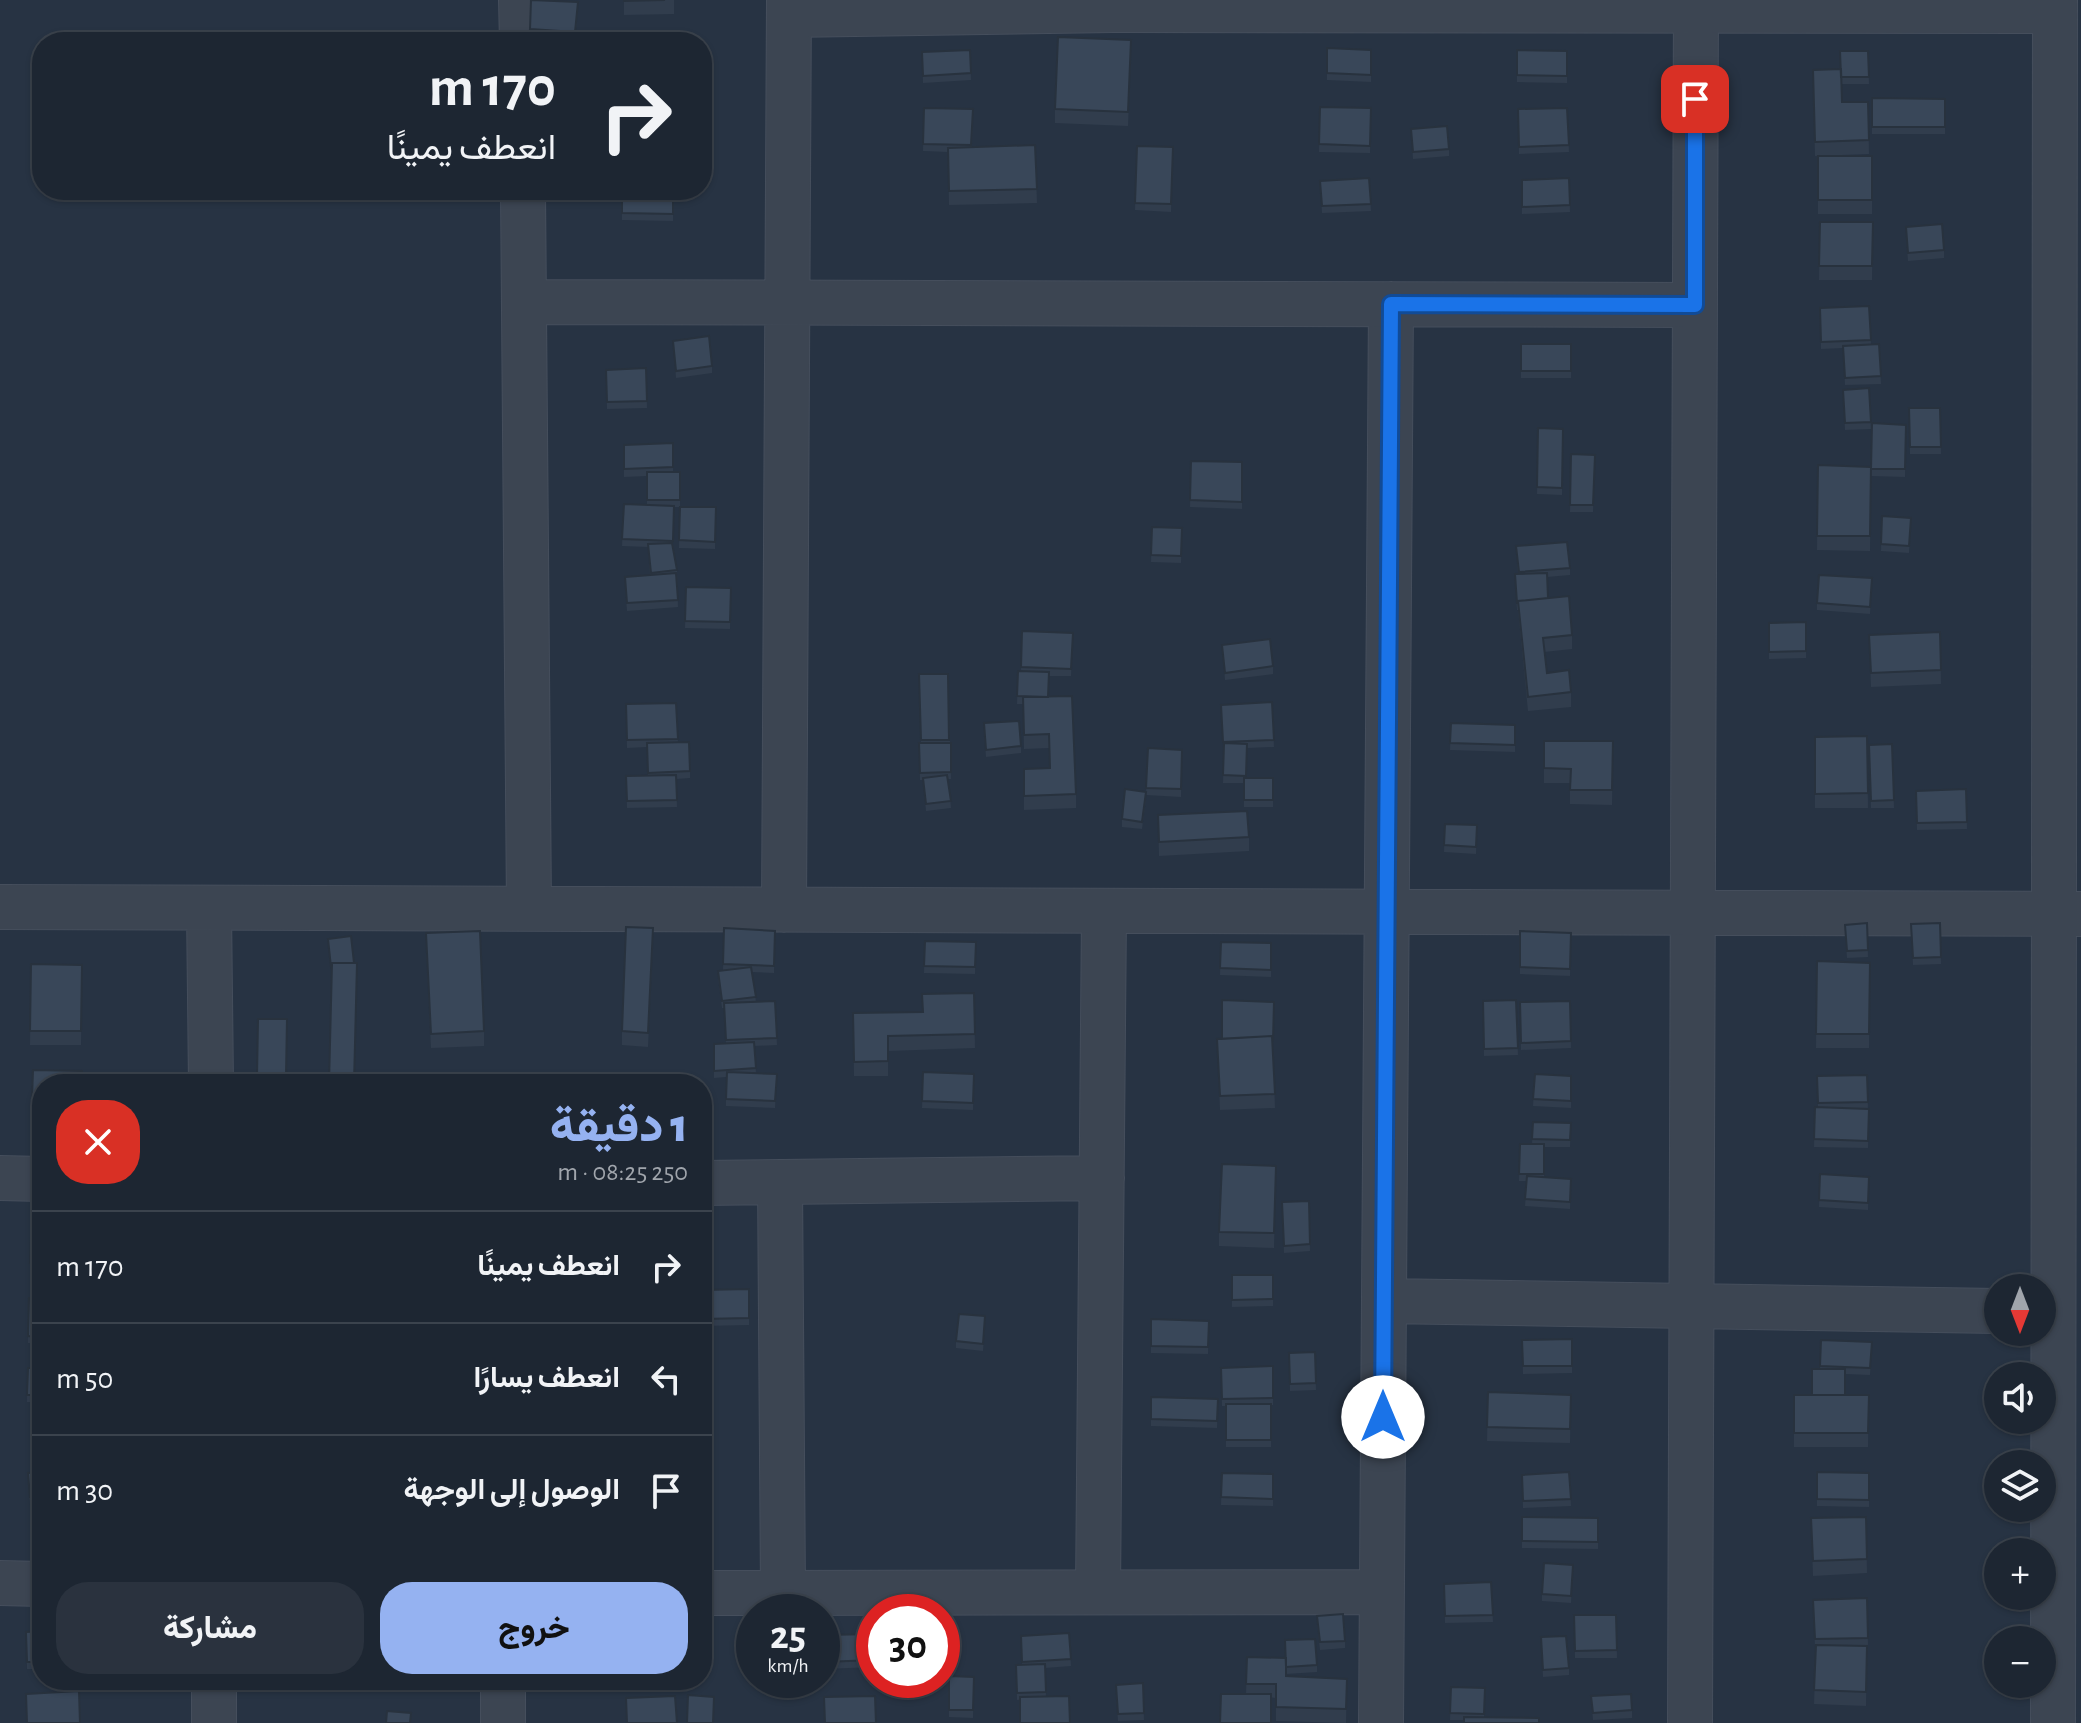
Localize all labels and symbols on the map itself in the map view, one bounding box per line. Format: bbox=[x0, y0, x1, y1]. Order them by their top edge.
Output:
pin bbox=[1661, 65, 1729, 133]
north arrow bbox=[1984, 1274, 2056, 1346]
position arrow bbox=[1341, 1375, 1425, 1459]
speed limit sign: 30 bbox=[856, 1594, 960, 1698]

